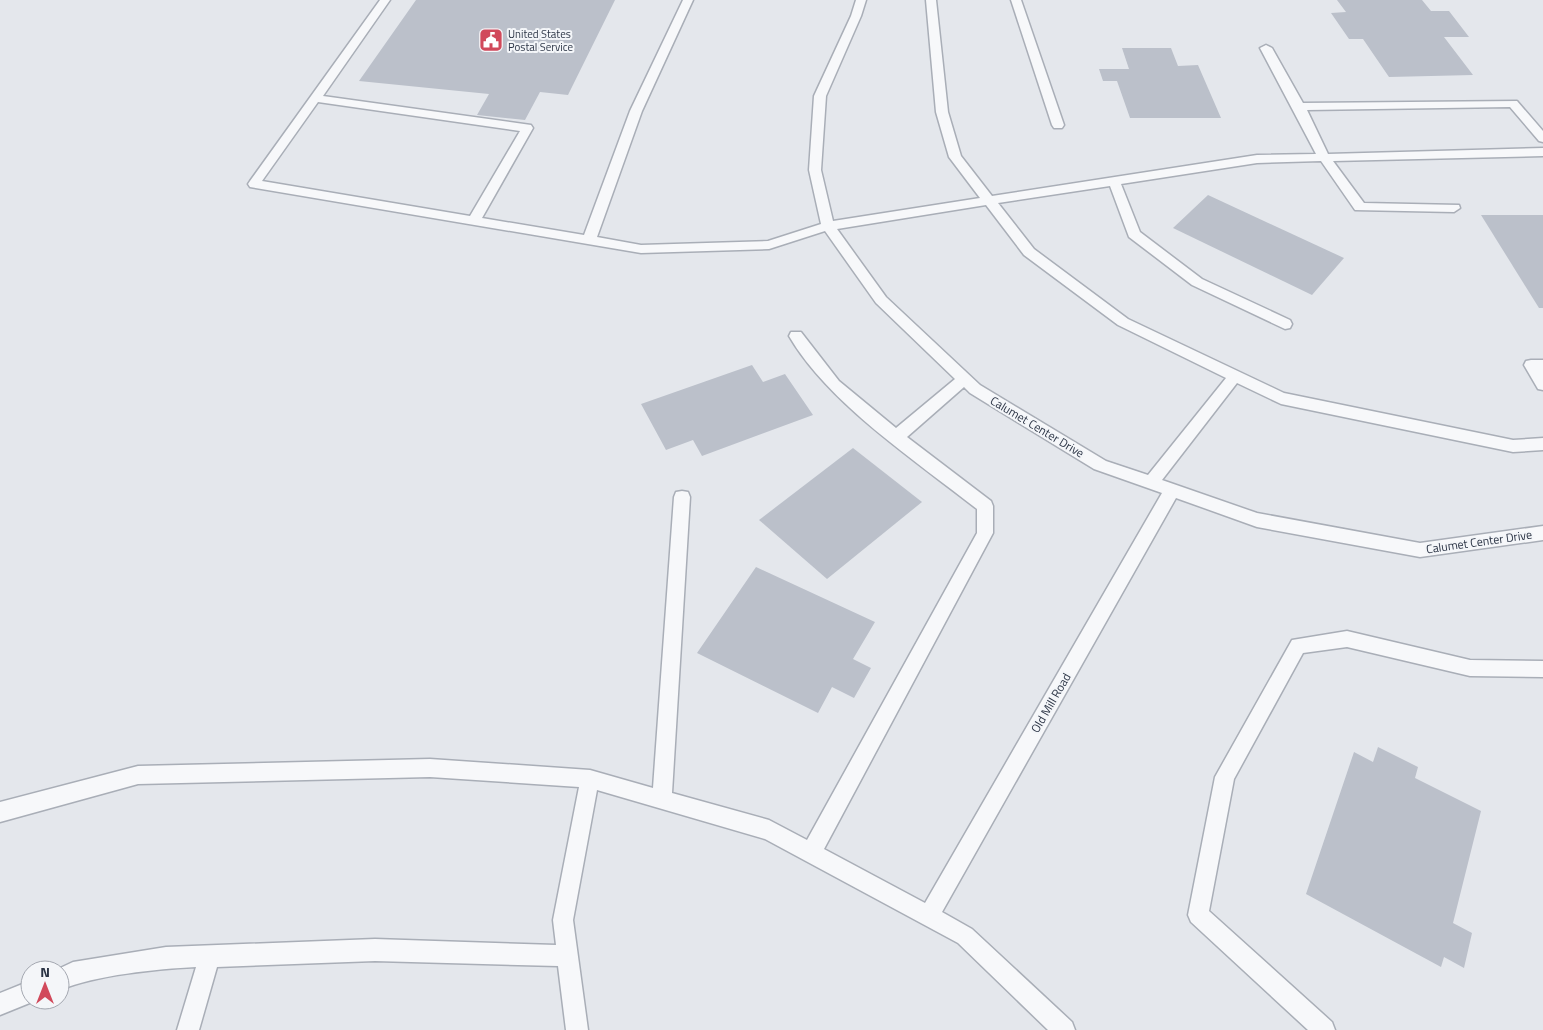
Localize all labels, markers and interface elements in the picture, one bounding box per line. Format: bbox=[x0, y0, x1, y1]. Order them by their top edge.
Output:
place label: United States Postal Service bbox=[508, 26, 573, 55]
public building icon: United States Postal Service bbox=[478, 27, 504, 53]
street label: Calumet Center Drive bbox=[987, 391, 1088, 462]
street label: Calumet Center Drive bbox=[1425, 525, 1533, 558]
street label: Old Mill Road bbox=[1026, 669, 1075, 736]
north arrow bbox=[20, 960, 70, 1010]
text: N bbox=[40, 961, 50, 982]

